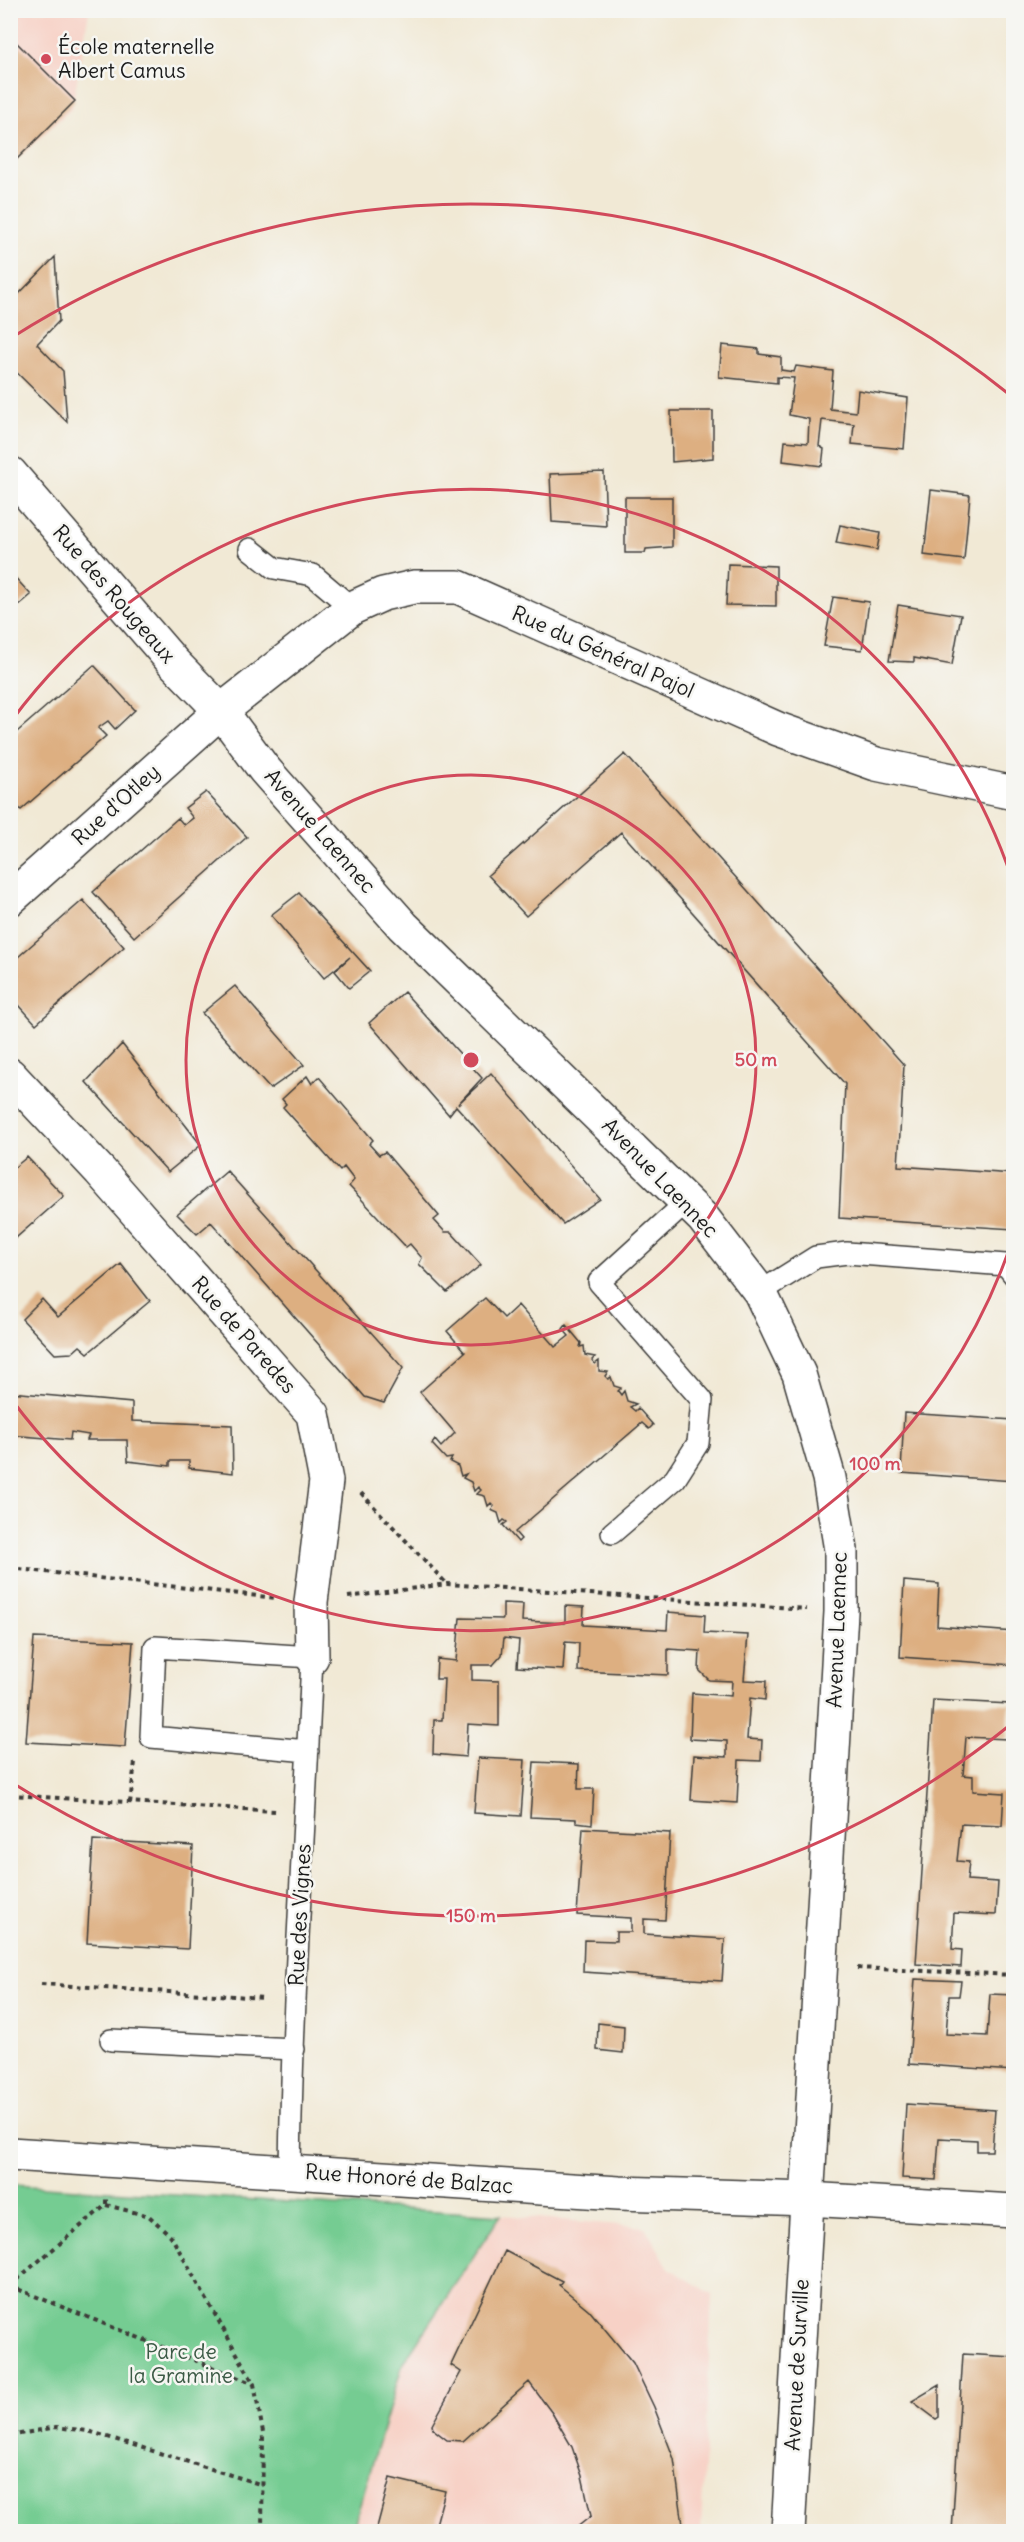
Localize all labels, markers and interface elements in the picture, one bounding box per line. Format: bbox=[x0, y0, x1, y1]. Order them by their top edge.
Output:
place label: École maternelle Albert Camus bbox=[58, 33, 215, 84]
marker: École maternelle Albert Camus bbox=[39, 52, 53, 66]
street label: Rue des Rougeaux bbox=[47, 519, 182, 668]
street label: Rue du Général Pajol bbox=[508, 599, 699, 704]
street label: Rue d'Otley bbox=[66, 758, 165, 851]
street label: Avenue Laennec bbox=[259, 763, 382, 898]
text: 50 m bbox=[735, 1048, 777, 1071]
centre of rings bbox=[461, 1050, 481, 1070]
street label: Avenue Laennec bbox=[596, 1112, 724, 1243]
street label: Rue de Paredes bbox=[186, 1270, 303, 1399]
text: 100 m bbox=[850, 1452, 901, 1475]
street label: Avenue Laennec bbox=[820, 1551, 853, 1709]
street label: Rue des Vignes bbox=[282, 1843, 317, 1987]
text: 150 m bbox=[446, 1904, 496, 1927]
street label: Rue Honoré de Balzac bbox=[304, 2158, 514, 2199]
street label: Avenue de Surville bbox=[779, 2278, 814, 2452]
park label: Parc de la Gramine bbox=[129, 2338, 233, 2389]

